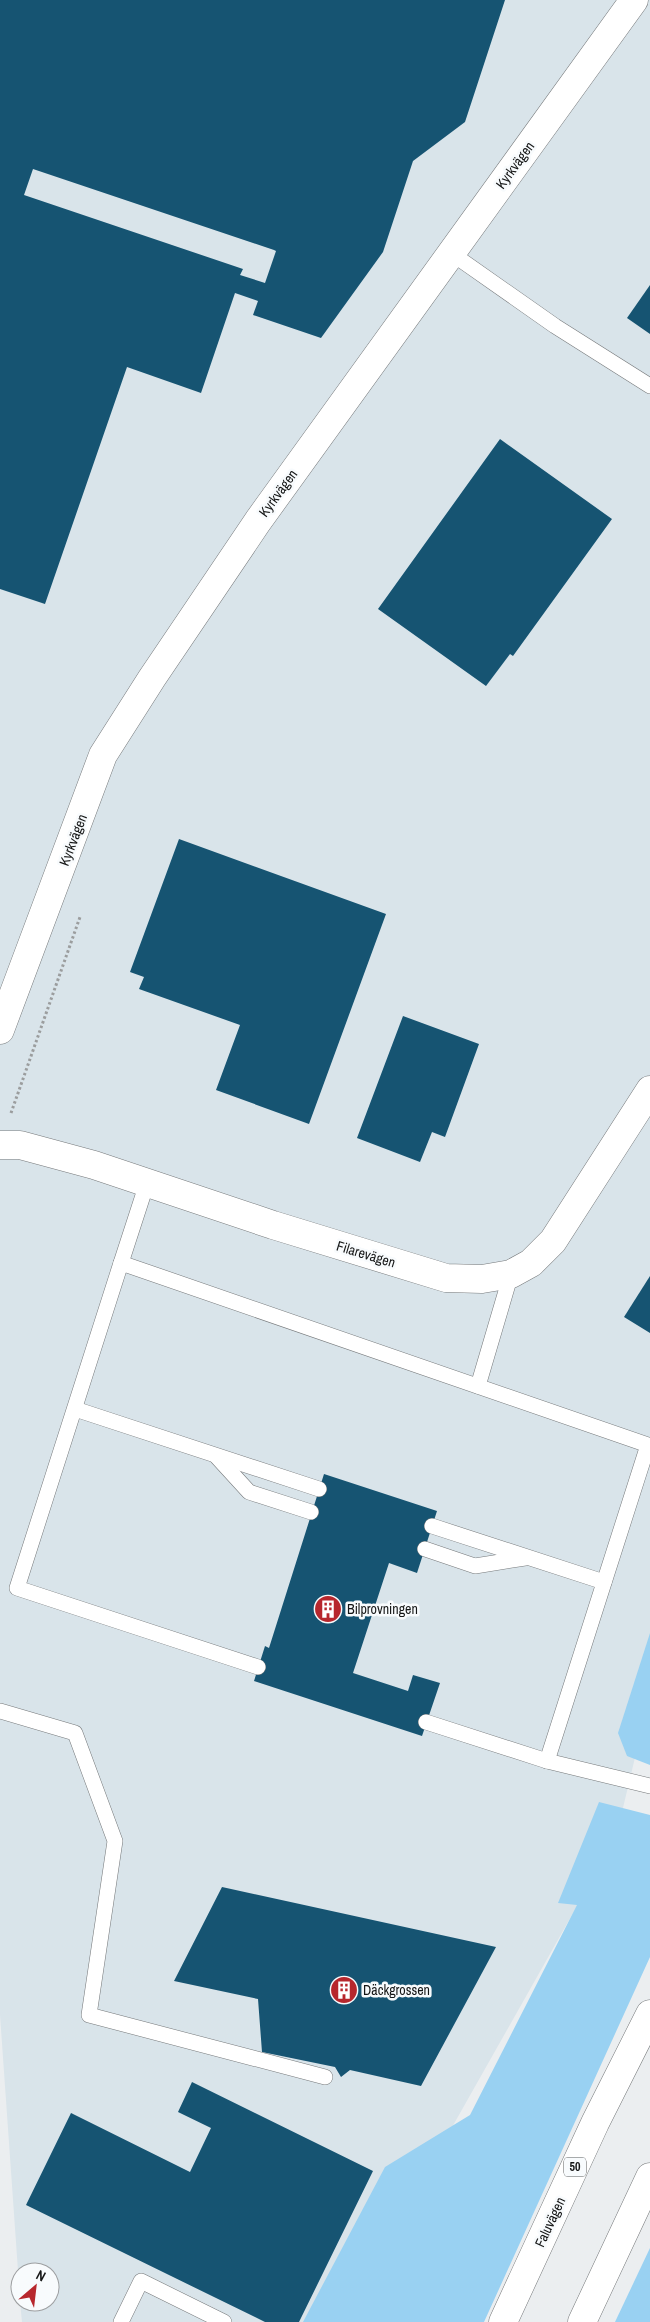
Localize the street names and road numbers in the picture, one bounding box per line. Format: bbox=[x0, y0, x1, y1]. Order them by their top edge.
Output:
street label: Kyrkvägen bbox=[492, 138, 538, 192]
street label: Kyrkvägen bbox=[255, 466, 301, 520]
street label: Kyrkvägen bbox=[55, 811, 91, 869]
street label: Filarevägen bbox=[334, 1237, 398, 1271]
road number: 50 bbox=[564, 2158, 586, 2176]
street label: Faluvägen bbox=[531, 2194, 569, 2250]

